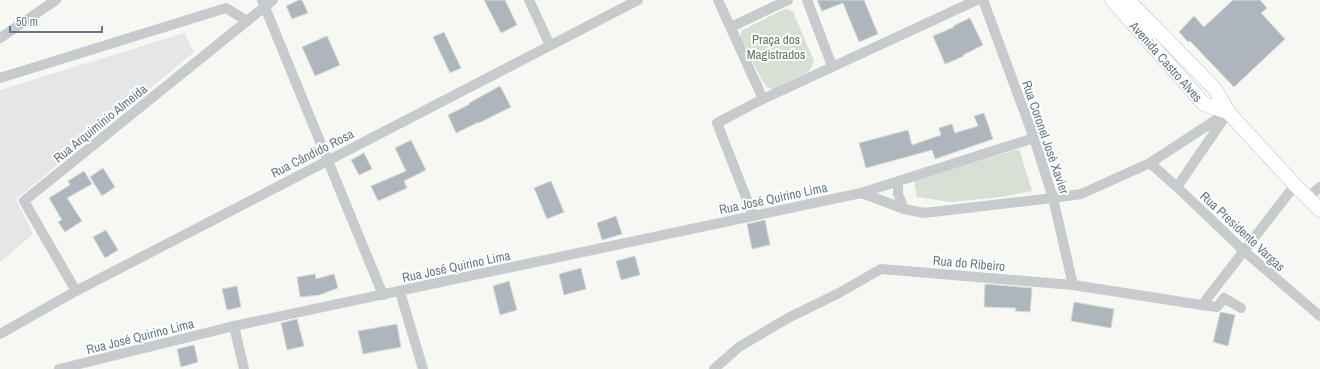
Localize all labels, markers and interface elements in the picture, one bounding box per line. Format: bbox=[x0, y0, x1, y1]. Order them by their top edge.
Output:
scale bar bbox=[10, 8, 102, 34]
text: 50 m bbox=[16, 14, 38, 30]
street label: Avenida Castro Alves bbox=[1125, 17, 1206, 106]
park label: Praça dos Magistrados bbox=[747, 31, 805, 63]
street label: Rua Coronel José Xavier bbox=[1018, 78, 1073, 197]
street label: Rua Arquimínio Almeida bbox=[50, 80, 151, 166]
street label: Rua Cândido Rosa bbox=[268, 125, 357, 182]
street label: Rua José Quirino Lima bbox=[717, 179, 829, 218]
street label: Rua Presidente Vargas bbox=[1197, 188, 1289, 275]
street label: Rua José Quirino Lima bbox=[400, 247, 512, 286]
street label: Rua do Ribeiro bbox=[932, 252, 1006, 275]
street label: Rua José Quirino Lima bbox=[85, 315, 196, 358]

